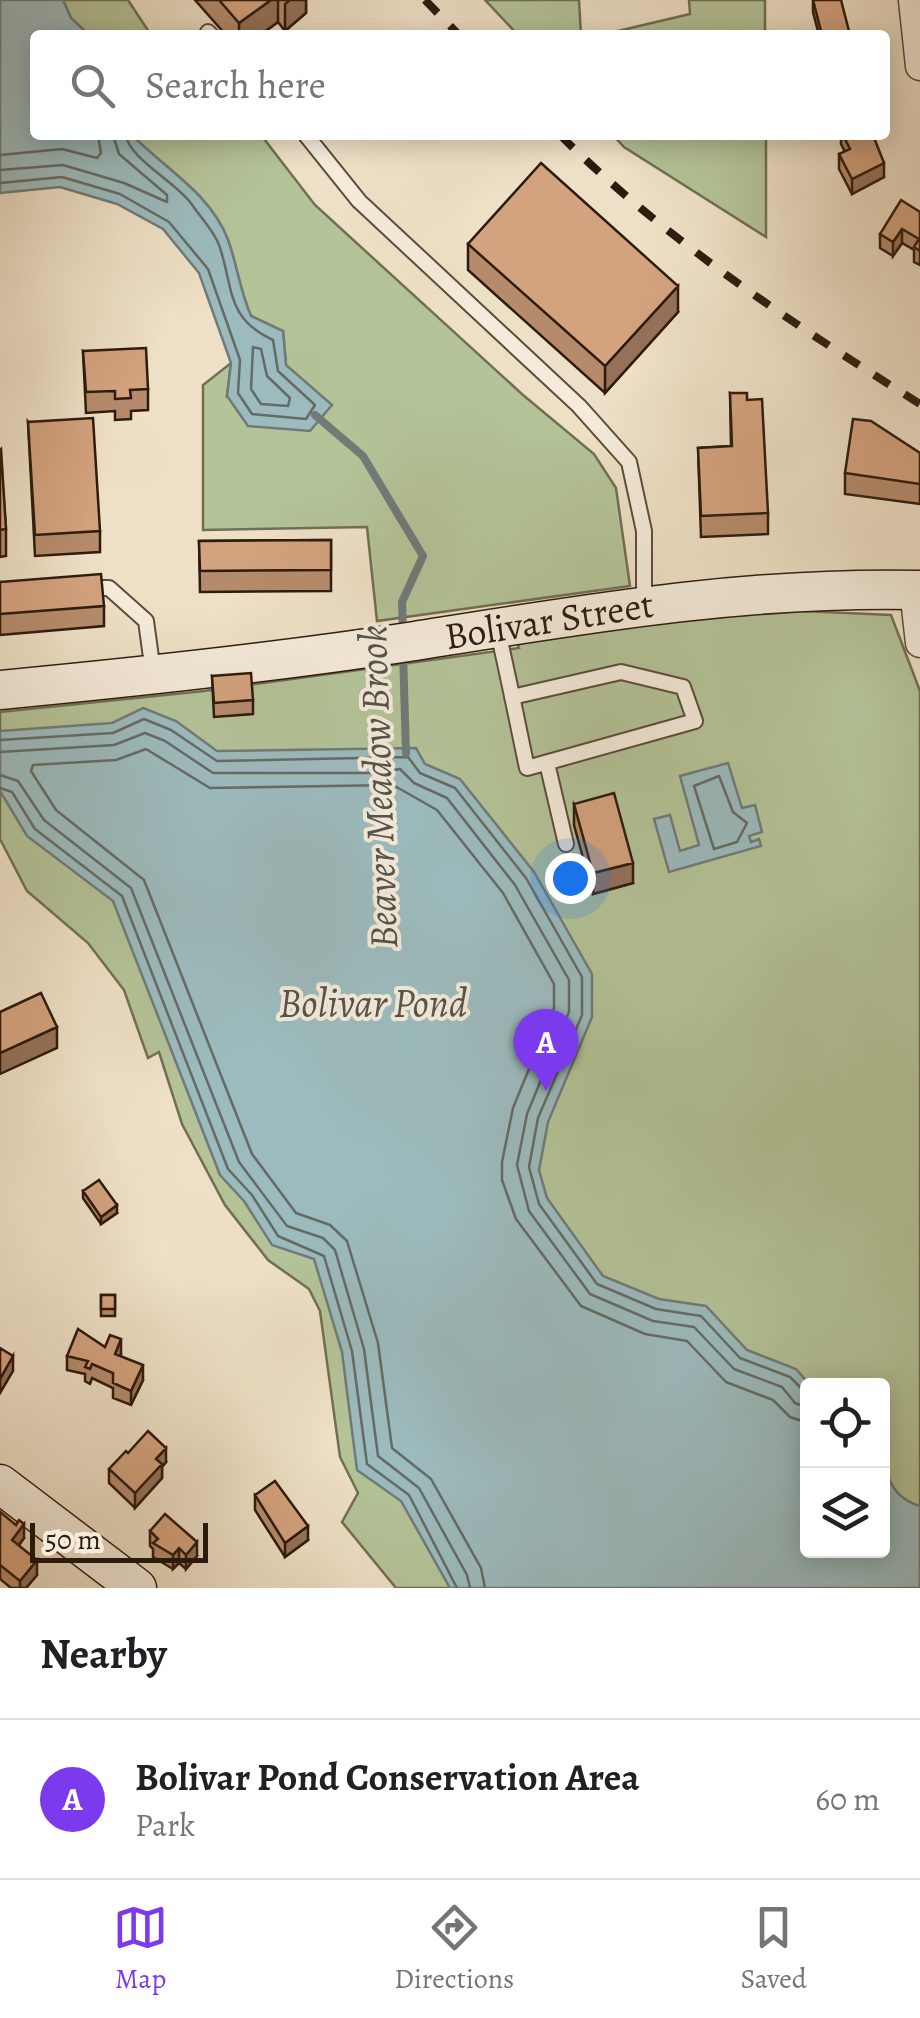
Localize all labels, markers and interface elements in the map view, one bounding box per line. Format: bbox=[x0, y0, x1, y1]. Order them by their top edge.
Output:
search box bbox=[30, 30, 890, 140]
icon: search bbox=[65, 58, 120, 113]
text: Search here bbox=[145, 59, 326, 111]
street label: Bolivar Street bbox=[441, 578, 657, 662]
water label: Beaver Meadow Brook bbox=[345, 624, 411, 950]
your location bbox=[545, 853, 596, 904]
water label: Bolivar Pond bbox=[279, 976, 468, 1031]
pin: A bbox=[514, 1008, 578, 1091]
map controls bbox=[800, 1378, 890, 1558]
button: locate bbox=[800, 1378, 890, 1468]
button: layers bbox=[800, 1468, 890, 1558]
scale bar bbox=[30, 1518, 208, 1562]
text: 50 m bbox=[45, 1521, 101, 1559]
text: Nearby bbox=[40, 1625, 167, 1682]
text: Bolivar Pond Conservation Area bbox=[135, 1751, 640, 1803]
text: A bbox=[62, 1777, 83, 1821]
text: 60 m bbox=[815, 1777, 880, 1821]
text: Park bbox=[135, 1803, 195, 1847]
tab: Map bbox=[113, 1900, 168, 1998]
tab: Directions bbox=[394, 1900, 514, 1998]
tab: Saved bbox=[741, 1900, 807, 1998]

